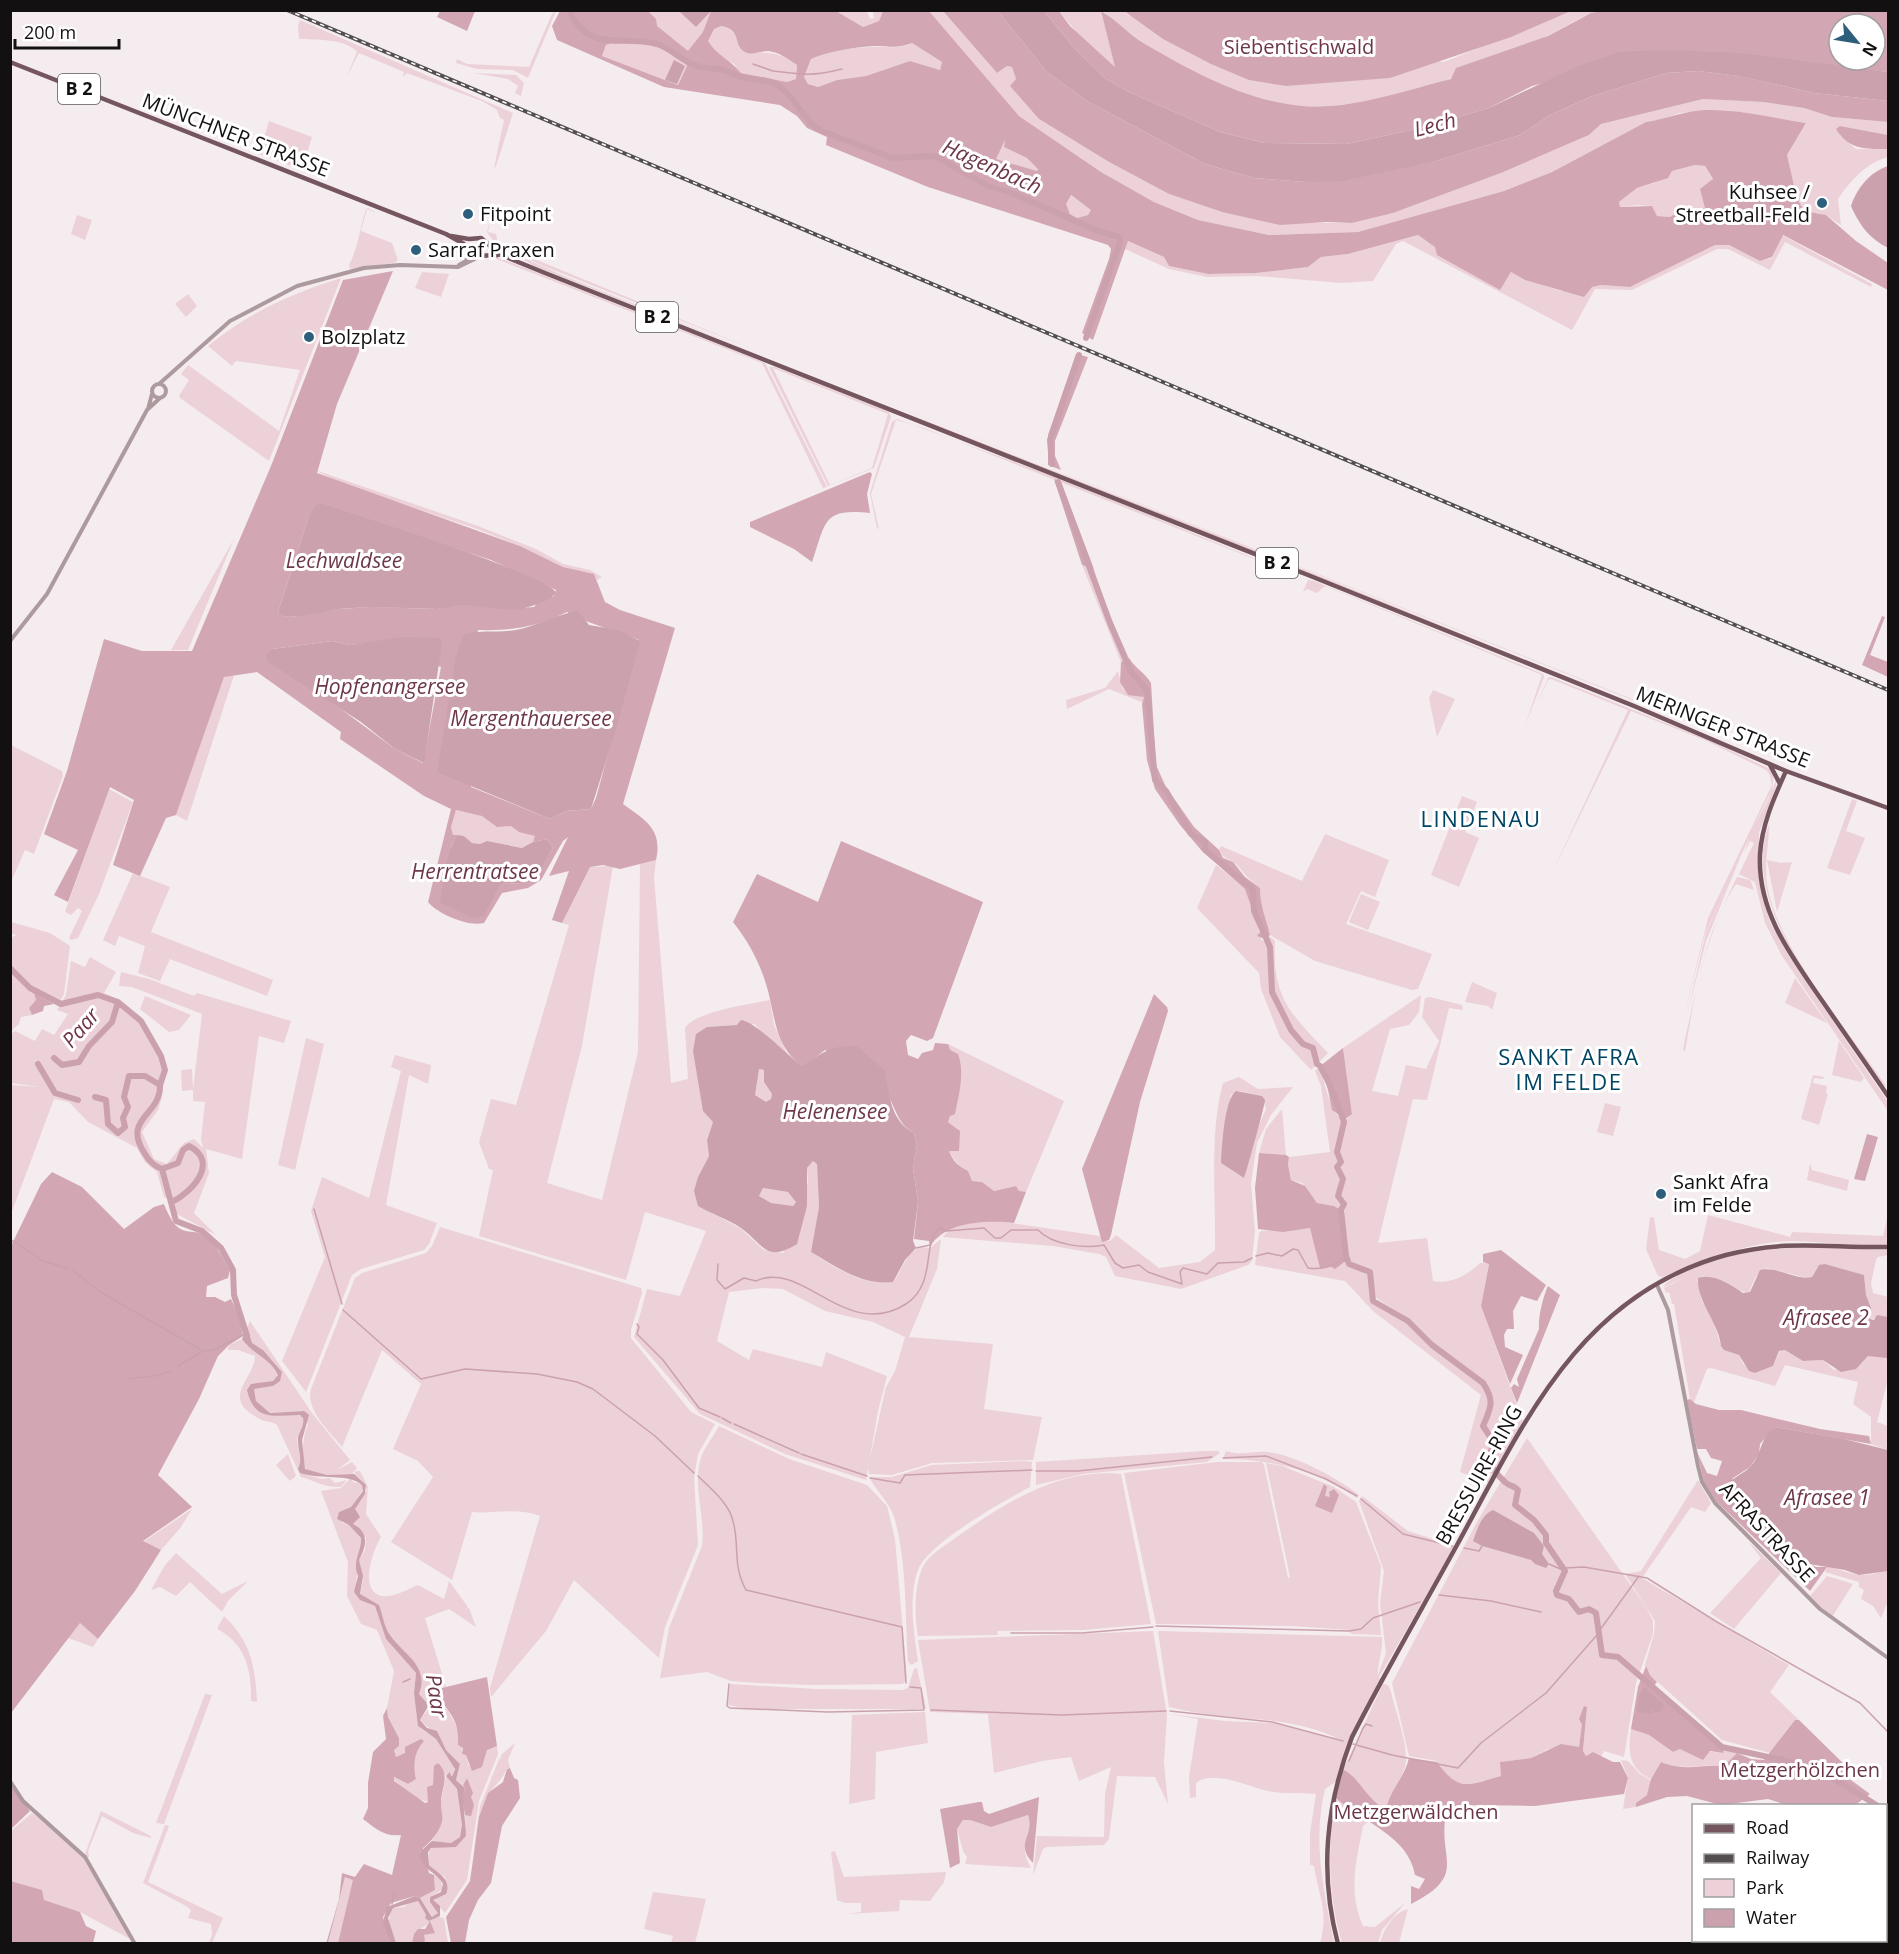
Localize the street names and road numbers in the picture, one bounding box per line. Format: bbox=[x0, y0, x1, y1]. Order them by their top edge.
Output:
road number: B 2 bbox=[58, 74, 100, 104]
street label: MÜNCHNER STRASSE bbox=[139, 86, 334, 183]
road number: B 2 bbox=[636, 302, 678, 332]
road number: B 2 bbox=[1256, 548, 1298, 578]
street label: MERINGER STRASSE bbox=[1632, 679, 1814, 774]
street label: BRESSUIRE-RING bbox=[1429, 1400, 1528, 1549]
street label: AFRASTRASSE bbox=[1714, 1476, 1821, 1588]

